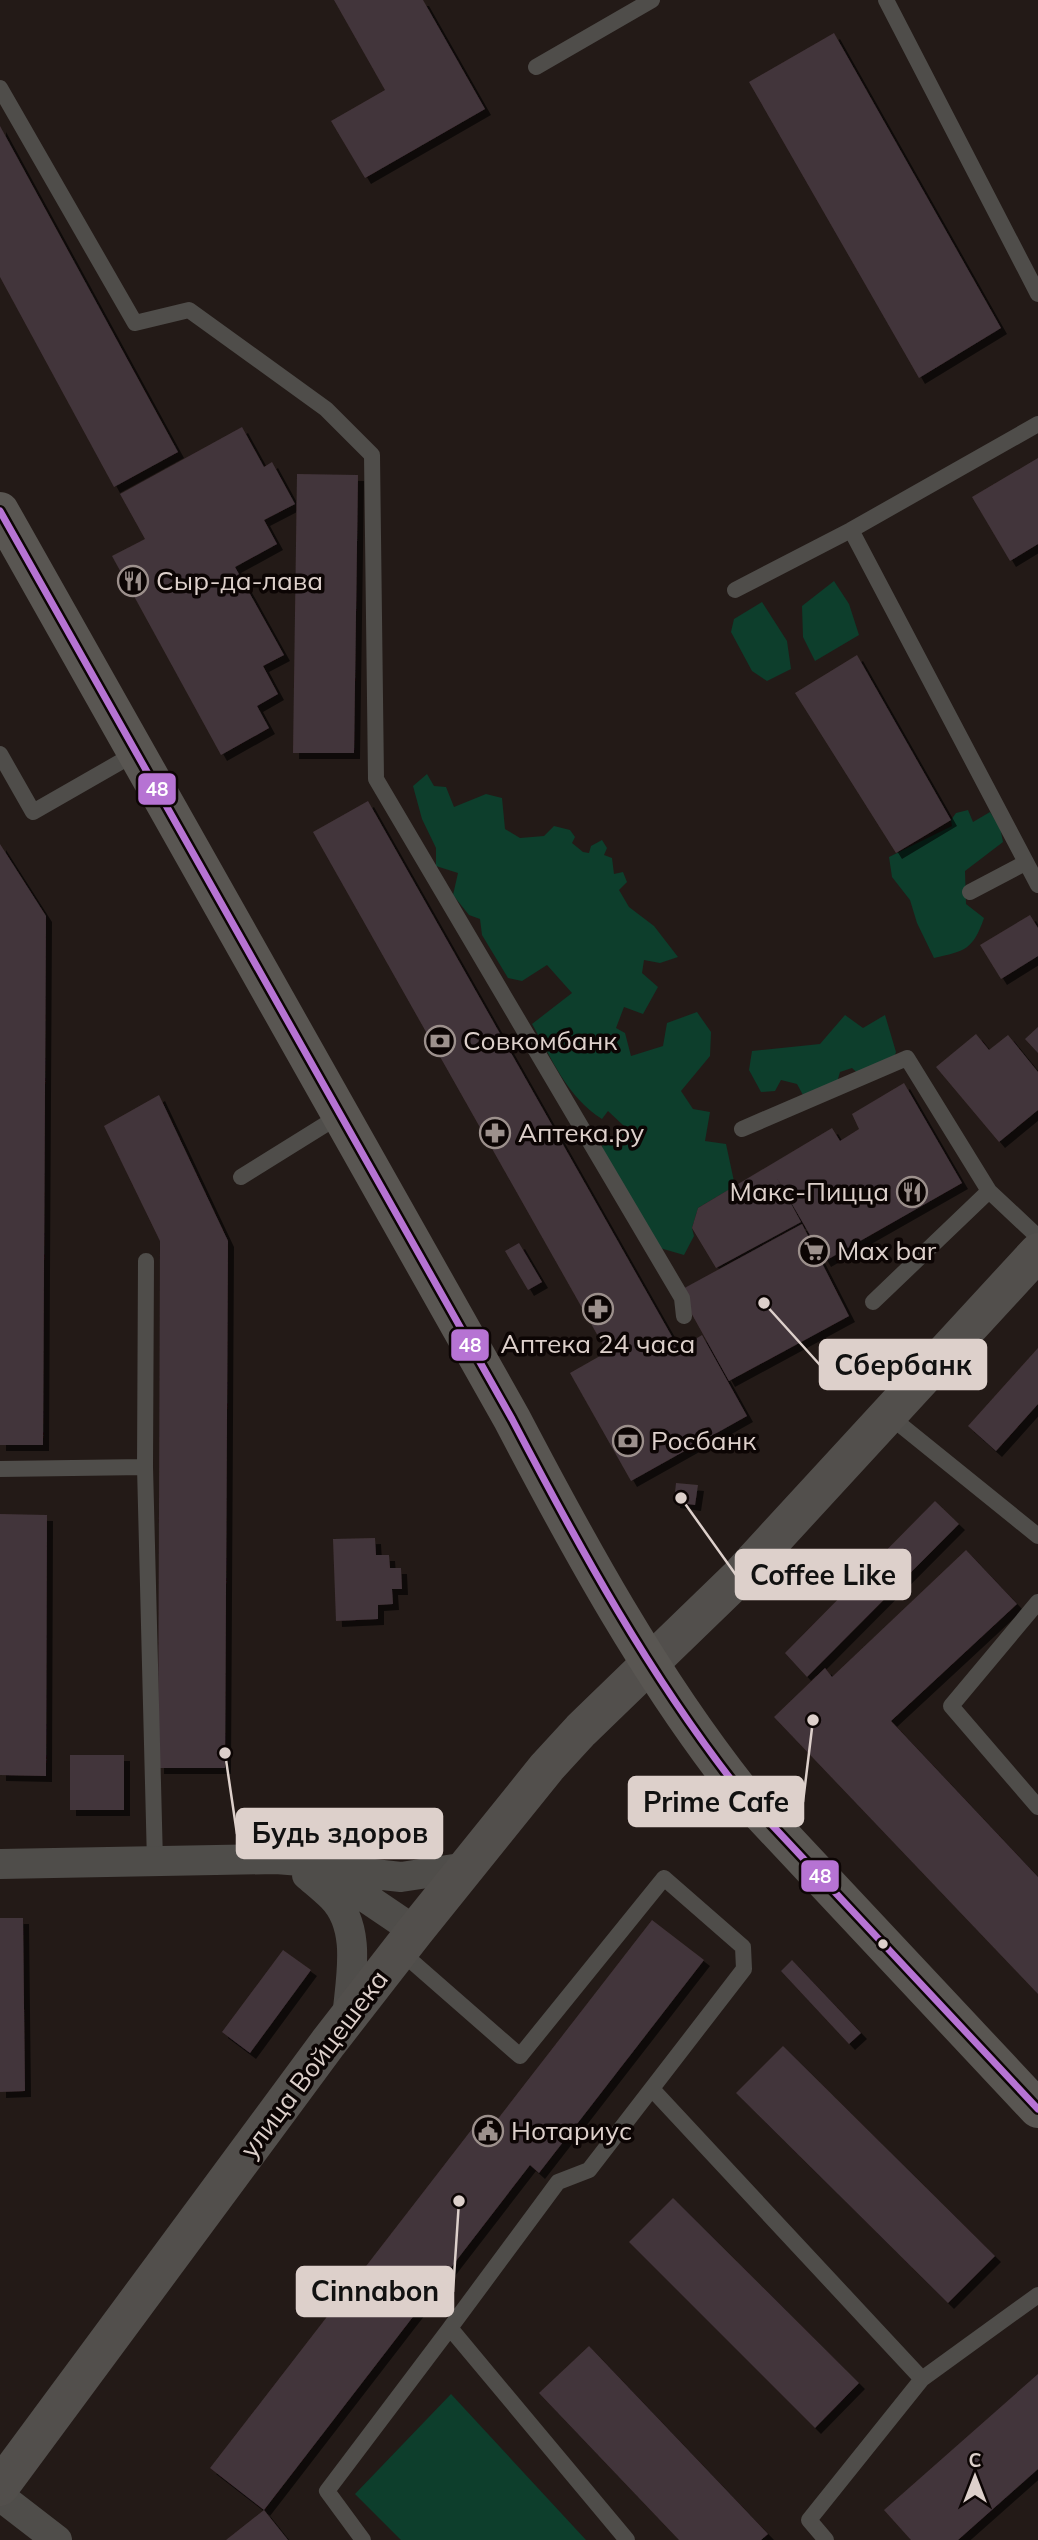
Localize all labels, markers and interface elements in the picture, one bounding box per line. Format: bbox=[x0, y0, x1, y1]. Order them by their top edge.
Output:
restaurant icon: Сыр-да-лава bbox=[116, 564, 150, 598]
place label: Сыр-да-лава bbox=[156, 564, 323, 597]
line badge: 48 bbox=[137, 772, 177, 806]
text: 48 bbox=[146, 777, 168, 801]
bank icon: Совкомбанк bbox=[423, 1024, 457, 1058]
place label: Совкомбанк bbox=[463, 1024, 617, 1057]
pharmacy icon: Аптека.ру bbox=[478, 1116, 512, 1150]
place label: Аптека.ру bbox=[518, 1116, 644, 1149]
place label: Макс-Пицца bbox=[730, 1175, 889, 1208]
restaurant icon: Макс-Пицца bbox=[895, 1175, 929, 1209]
supermarket icon: Max bar bbox=[797, 1234, 831, 1268]
place label: Max bar bbox=[837, 1234, 937, 1267]
pharmacy icon: Аптека 24 часа bbox=[581, 1292, 615, 1326]
place label: Аптека 24 часа bbox=[501, 1327, 695, 1360]
line badge: 48 bbox=[450, 1328, 490, 1362]
text: 48 bbox=[459, 1333, 481, 1357]
callout: Сбербанк bbox=[820, 1340, 986, 1389]
text: Сбербанк bbox=[834, 1347, 973, 1382]
bank icon: Росбанк bbox=[611, 1424, 645, 1458]
place label: Росбанк bbox=[651, 1424, 756, 1457]
callout: Coffee Like bbox=[736, 1550, 910, 1599]
text: Coffee Like bbox=[750, 1557, 896, 1592]
callout: Prime Cafe bbox=[629, 1777, 803, 1826]
text: Prime Cafe bbox=[643, 1784, 789, 1819]
callout: Будь здоров bbox=[237, 1809, 442, 1858]
text: Будь здоров bbox=[252, 1815, 428, 1850]
line badge: 48 bbox=[800, 1859, 840, 1893]
text: 48 bbox=[809, 1864, 831, 1888]
unlabelled marker bbox=[876, 1937, 890, 1951]
street label: улица Войцешека bbox=[232, 1963, 395, 2164]
public building icon: Нотариус bbox=[471, 2114, 505, 2148]
place label: Нотариус bbox=[511, 2114, 632, 2147]
callout: Cinnabon bbox=[297, 2267, 453, 2316]
text: Cinnabon bbox=[311, 2273, 439, 2308]
north arrow bbox=[940, 2442, 1010, 2512]
text: С bbox=[968, 2448, 982, 2472]

